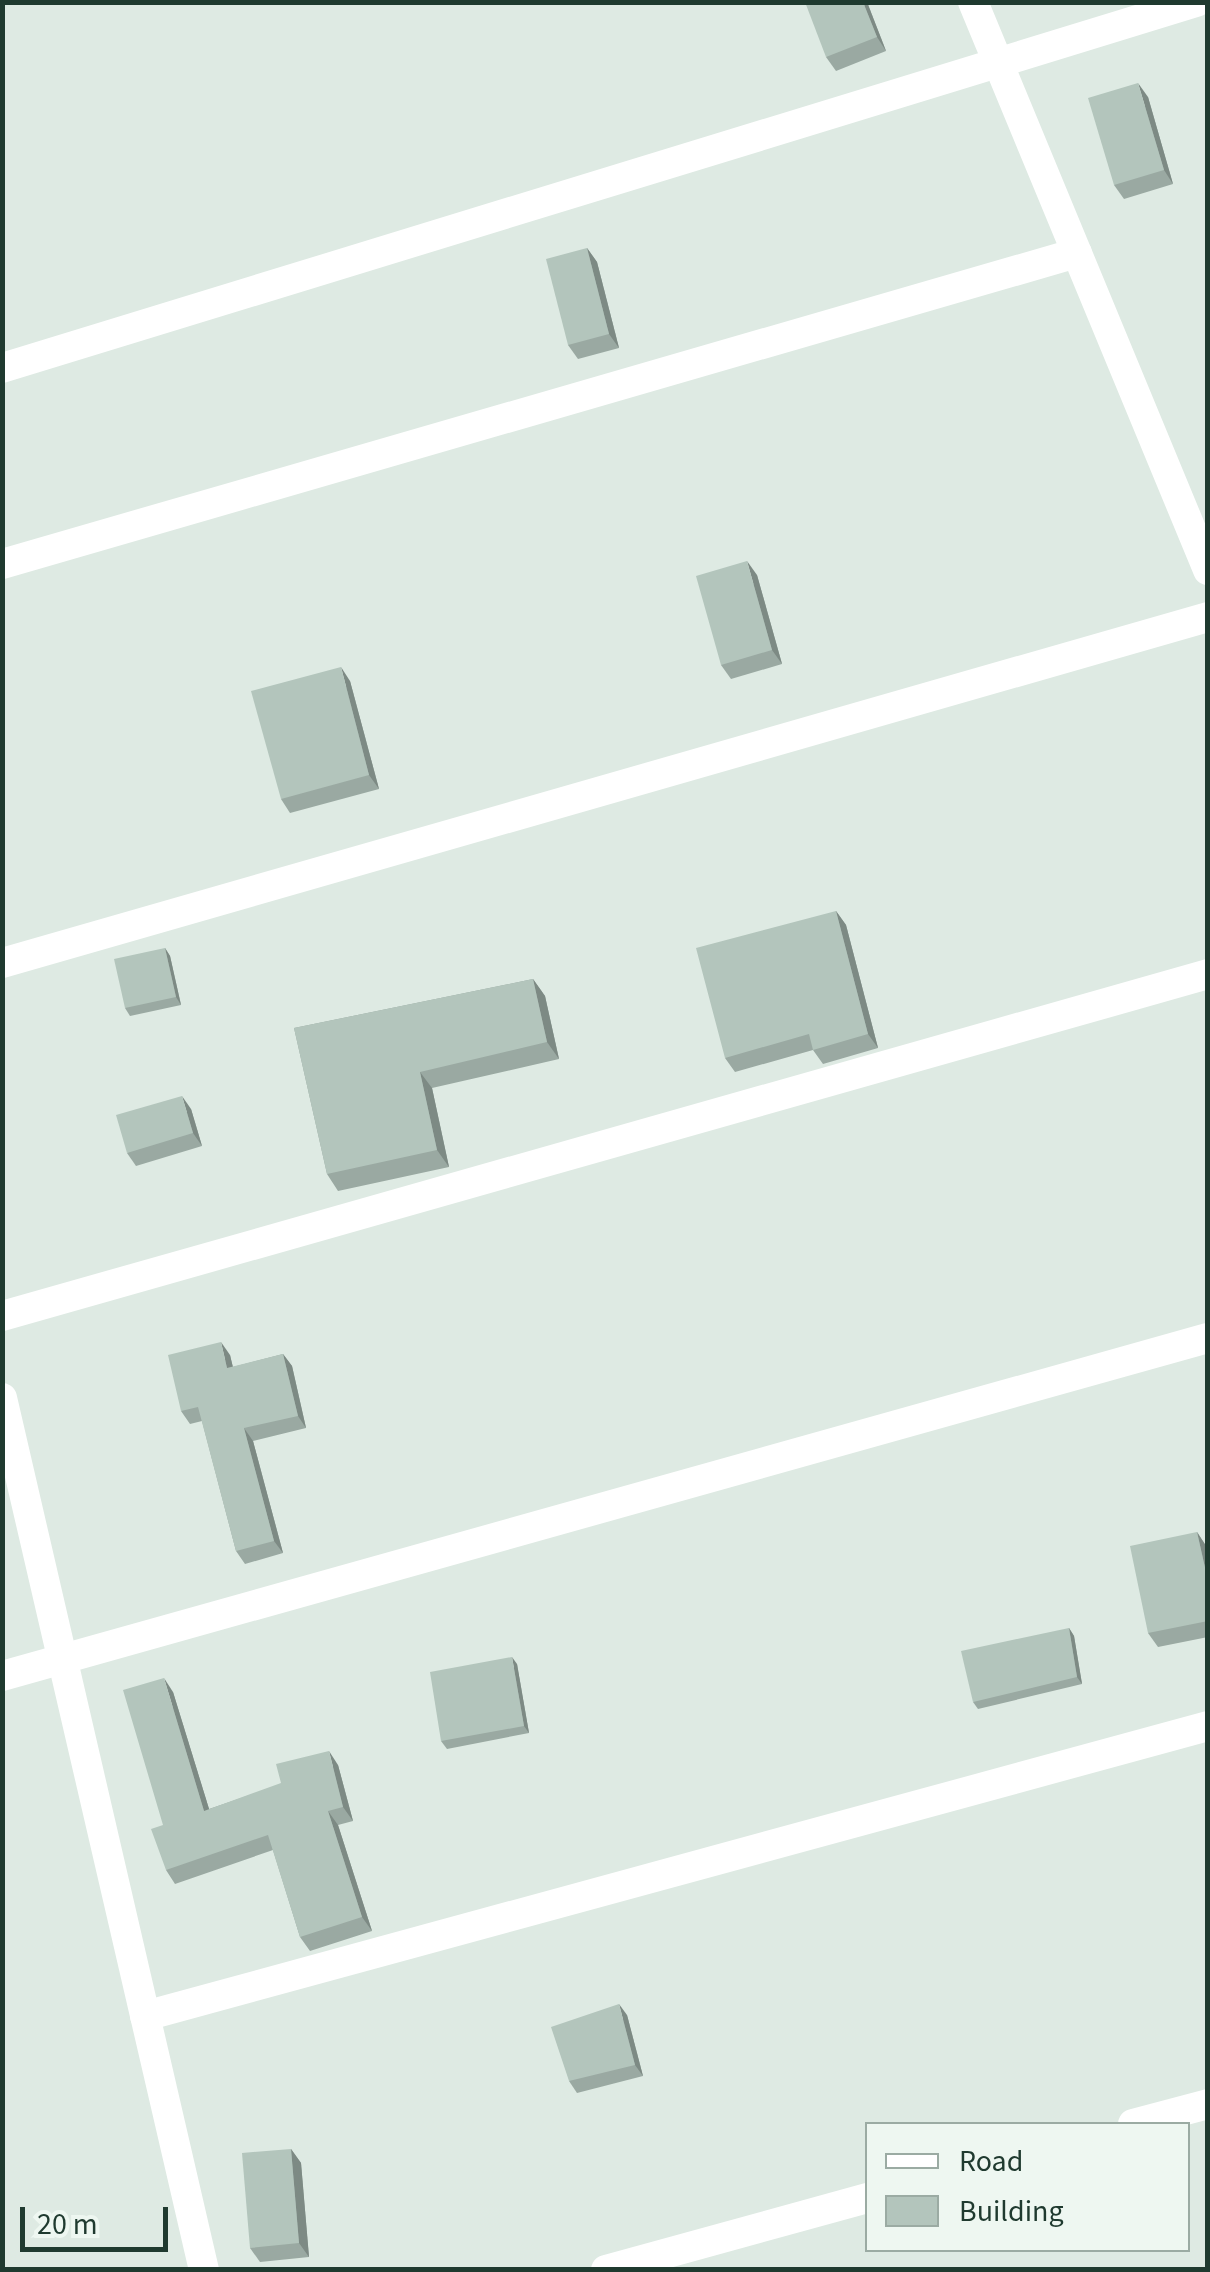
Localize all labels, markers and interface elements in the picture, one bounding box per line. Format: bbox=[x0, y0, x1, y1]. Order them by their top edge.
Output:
legend bbox=[865, 2122, 1190, 2252]
text: Road bbox=[959, 2140, 1023, 2183]
scale bar bbox=[25, 2187, 172, 2249]
text: Building bbox=[959, 2190, 1064, 2233]
text: 20 m bbox=[37, 2203, 98, 2246]

